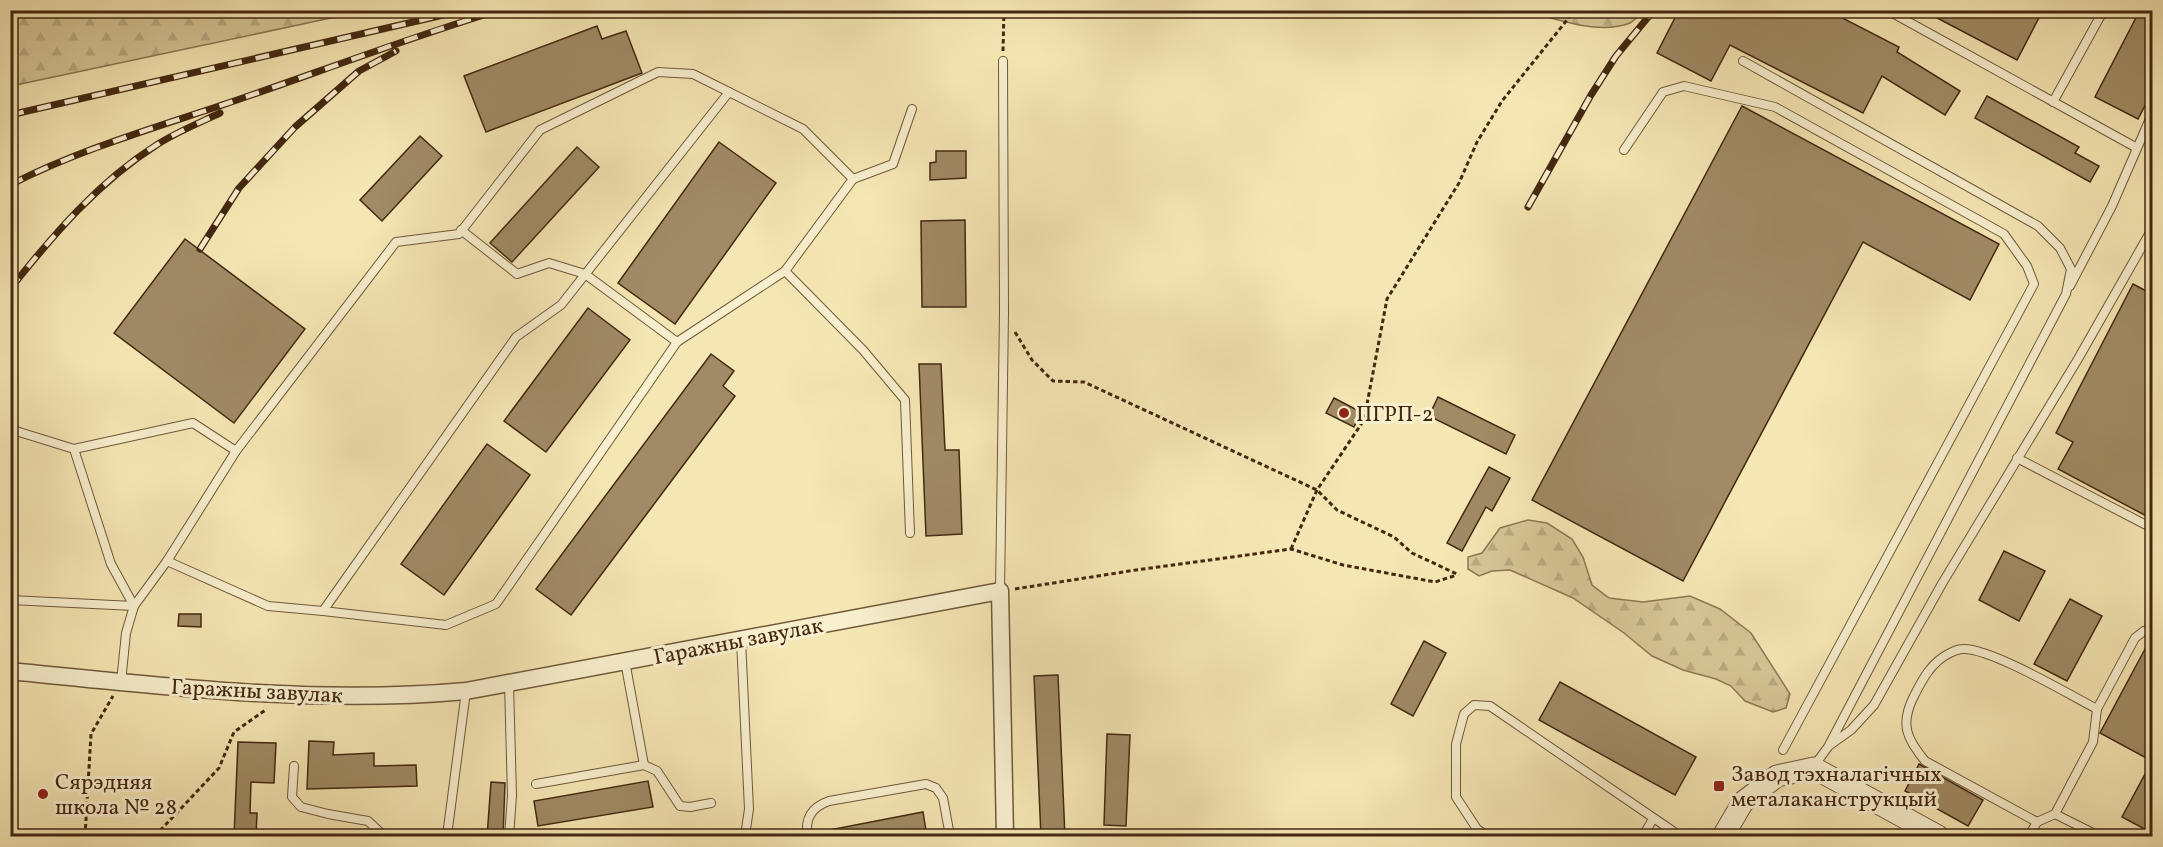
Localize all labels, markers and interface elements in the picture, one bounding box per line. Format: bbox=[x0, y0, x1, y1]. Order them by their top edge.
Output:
place label: ПГРП-2 bbox=[1356, 400, 1434, 431]
marker: ПГРП-2 bbox=[1337, 406, 1351, 420]
street label: Гаражны завулак bbox=[651, 611, 826, 674]
street label: Гаражны завулак bbox=[170, 673, 344, 712]
place label: Завод тэхналагічных металаканструкцый bbox=[1731, 760, 1942, 816]
place label: Сярэдняя школа № 28 bbox=[55, 768, 177, 824]
marker: Завод тэхналагічных металаканструкцый bbox=[1712, 779, 1726, 793]
marker: Сярэдняя школа № 28 bbox=[36, 787, 50, 801]

